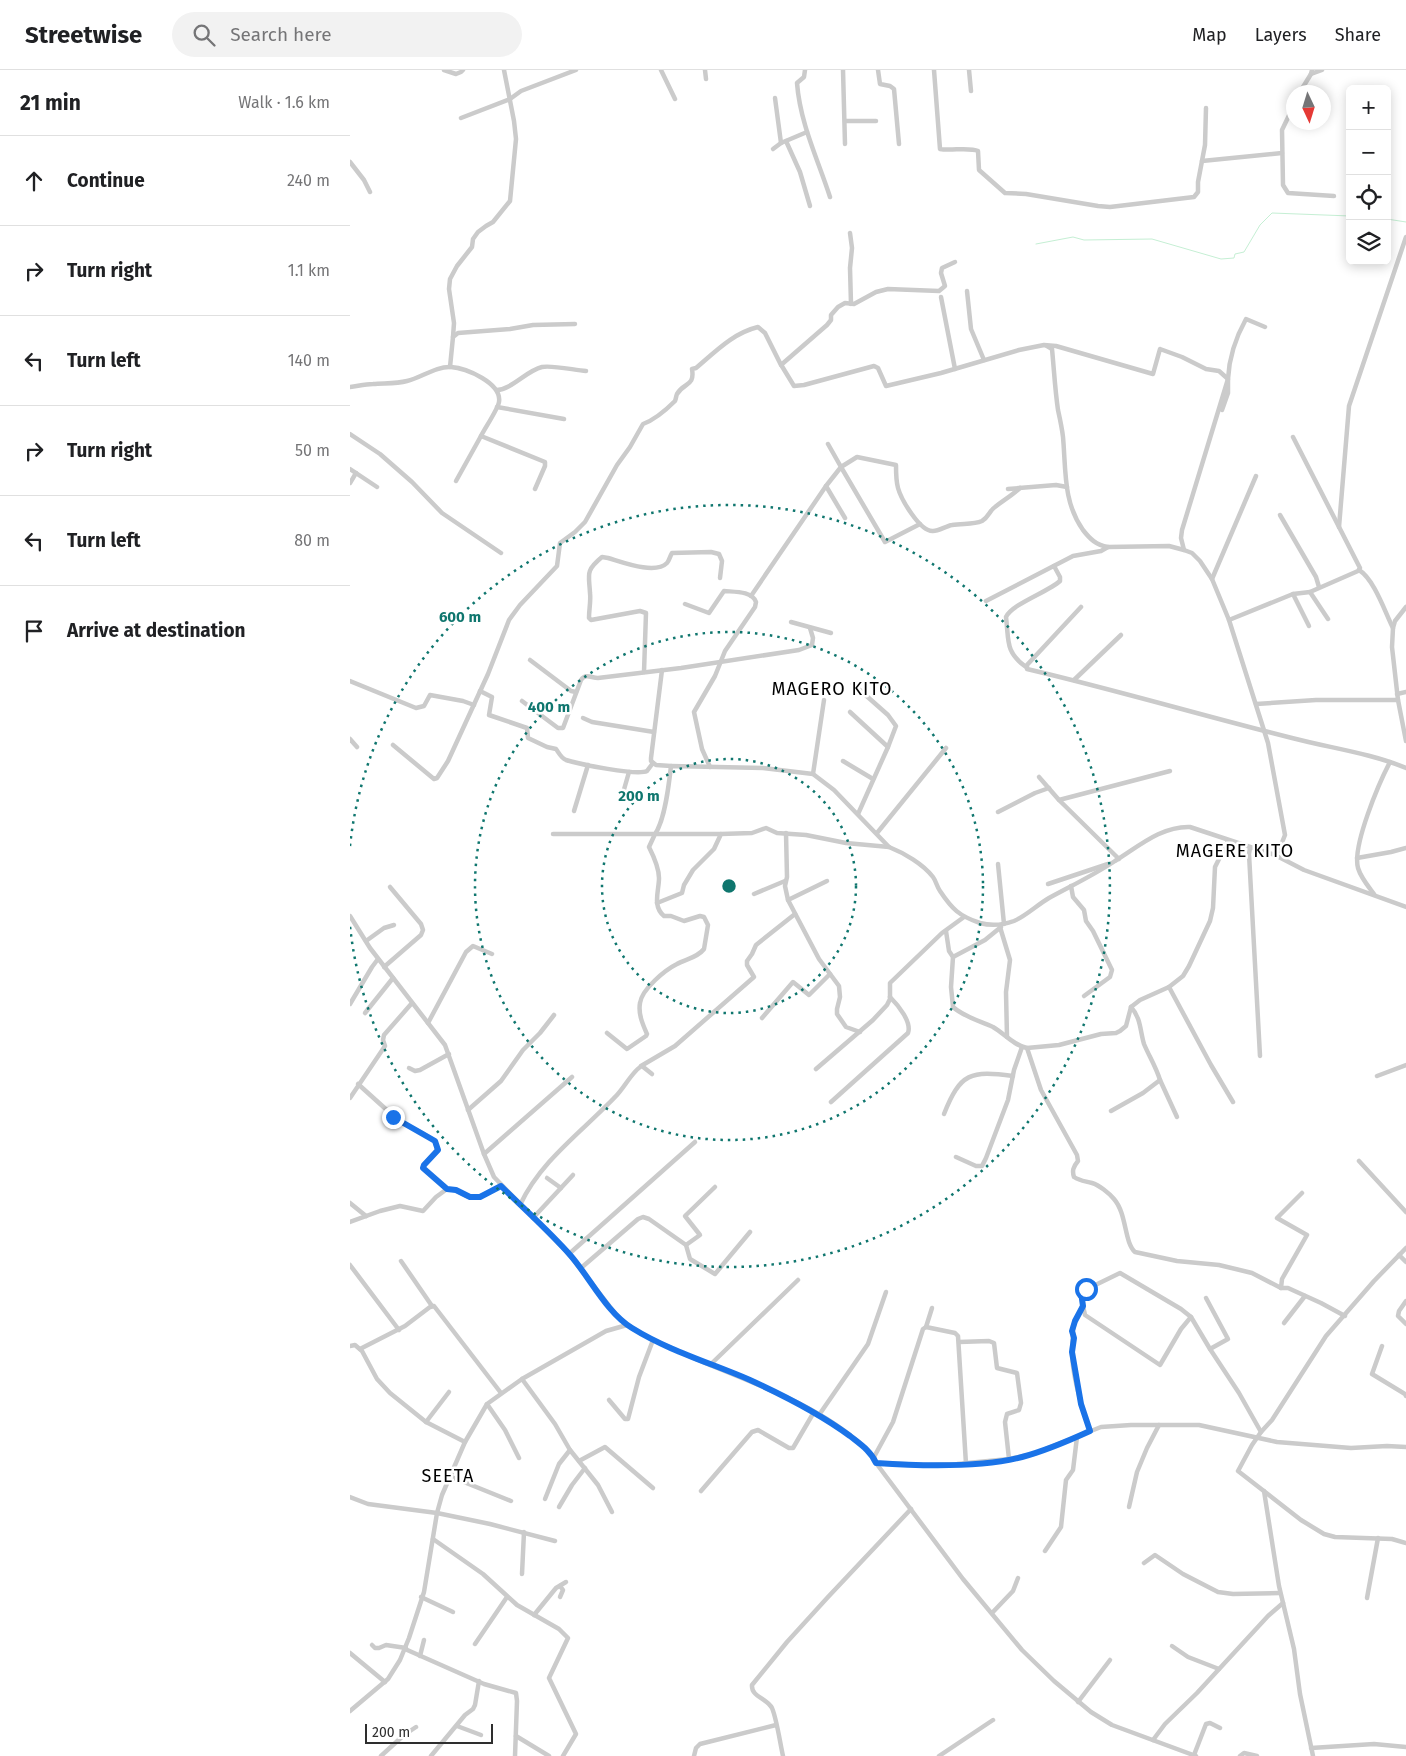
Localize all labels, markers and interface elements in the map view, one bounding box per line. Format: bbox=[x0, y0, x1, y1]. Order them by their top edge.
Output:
search box bbox=[172, 12, 522, 57]
text: Streetwise bbox=[25, 21, 142, 49]
icon: search bbox=[190, 21, 218, 49]
text: Search here bbox=[230, 23, 332, 46]
text: Map bbox=[1192, 24, 1227, 46]
text: Layers bbox=[1255, 24, 1307, 46]
text: Share bbox=[1335, 24, 1381, 46]
north arrow bbox=[1286, 85, 1331, 130]
map controls bbox=[1346, 85, 1391, 265]
button: + bbox=[1346, 85, 1391, 130]
text: 21 min bbox=[20, 90, 81, 116]
text: Walk · 1.6 km bbox=[238, 93, 330, 112]
button: − bbox=[1346, 130, 1391, 175]
icon: ahead bbox=[20, 167, 48, 195]
text: Continue bbox=[67, 169, 145, 192]
text: 240 m bbox=[287, 171, 330, 190]
button: locate bbox=[1346, 175, 1391, 220]
button: layers bbox=[1346, 220, 1391, 265]
icon: right bbox=[20, 257, 48, 285]
text: Turn right bbox=[67, 259, 152, 282]
text: 1.1 km bbox=[288, 261, 330, 280]
icon: left bbox=[20, 347, 48, 375]
text: Turn left bbox=[67, 349, 141, 372]
text: 140 m bbox=[288, 351, 330, 370]
icon: right bbox=[20, 437, 48, 465]
text: Turn right bbox=[67, 439, 152, 462]
text: 50 m bbox=[295, 441, 330, 460]
icon: left bbox=[20, 527, 48, 555]
text: Turn left bbox=[67, 529, 141, 552]
text: 80 m bbox=[294, 531, 330, 550]
text: 600 m bbox=[439, 608, 481, 626]
icon: arrive bbox=[20, 617, 48, 645]
text: Arrive at destination bbox=[67, 619, 246, 642]
district label: MAGERO KITO bbox=[771, 678, 893, 700]
text: 400 m bbox=[528, 698, 570, 716]
text: 200 m bbox=[618, 787, 660, 805]
district label: MAGERE KITO bbox=[1176, 840, 1294, 862]
centre of rings bbox=[720, 877, 738, 895]
route end bbox=[382, 1106, 405, 1129]
route start bbox=[1075, 1278, 1098, 1301]
district label: SEETA bbox=[422, 1465, 474, 1487]
scale bar bbox=[365, 1721, 492, 1744]
text: 200 m bbox=[372, 1724, 410, 1741]

